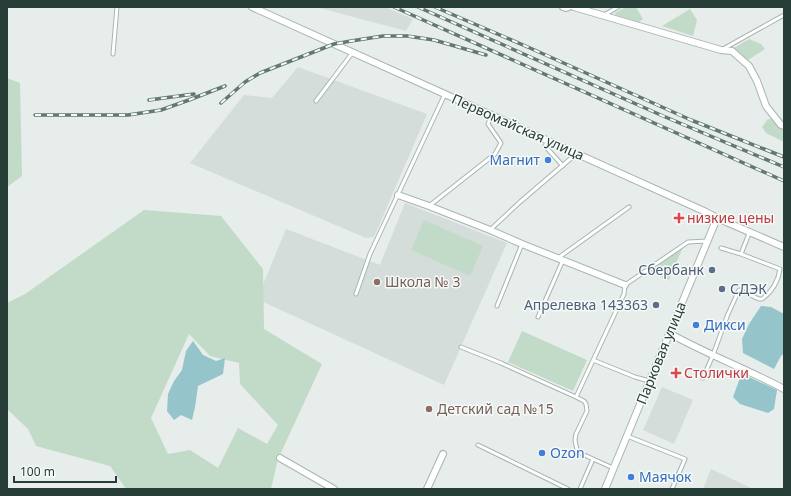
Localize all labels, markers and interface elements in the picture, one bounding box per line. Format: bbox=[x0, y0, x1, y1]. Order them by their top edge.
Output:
street label: Первомайская улица bbox=[449, 89, 587, 164]
place label: Магнит bbox=[490, 150, 540, 169]
marker: Магнит bbox=[543, 155, 553, 165]
place label: низкие цены bbox=[687, 208, 774, 227]
marker: низкие цены bbox=[674, 213, 684, 223]
place label: Сбербанк bbox=[638, 260, 705, 279]
marker: Сбербанк bbox=[707, 265, 717, 275]
place label: Школа № 3 bbox=[385, 272, 461, 291]
marker: Школа № 3 bbox=[372, 277, 382, 287]
place label: СДЭК bbox=[730, 279, 767, 298]
marker: СДЭК bbox=[717, 284, 727, 294]
place label: Апрелевка 143363 bbox=[524, 295, 648, 314]
street label: Парковая улица bbox=[631, 299, 690, 407]
marker: Апрелевка 143363 bbox=[651, 300, 661, 310]
place label: Дикси bbox=[704, 315, 746, 334]
marker: Дикси bbox=[691, 320, 701, 330]
place label: Столички bbox=[684, 363, 749, 382]
marker: Столички bbox=[671, 368, 681, 378]
place label: Детский сад №15 bbox=[437, 399, 554, 418]
marker: Детский сад №15 bbox=[424, 404, 434, 414]
place label: Ozon bbox=[550, 443, 585, 462]
marker: Ozon bbox=[537, 448, 547, 458]
scale bar bbox=[14, 458, 116, 484]
text: 100 m bbox=[20, 463, 55, 480]
place label: Маячок bbox=[639, 467, 692, 486]
marker: Маячок bbox=[626, 472, 636, 482]

